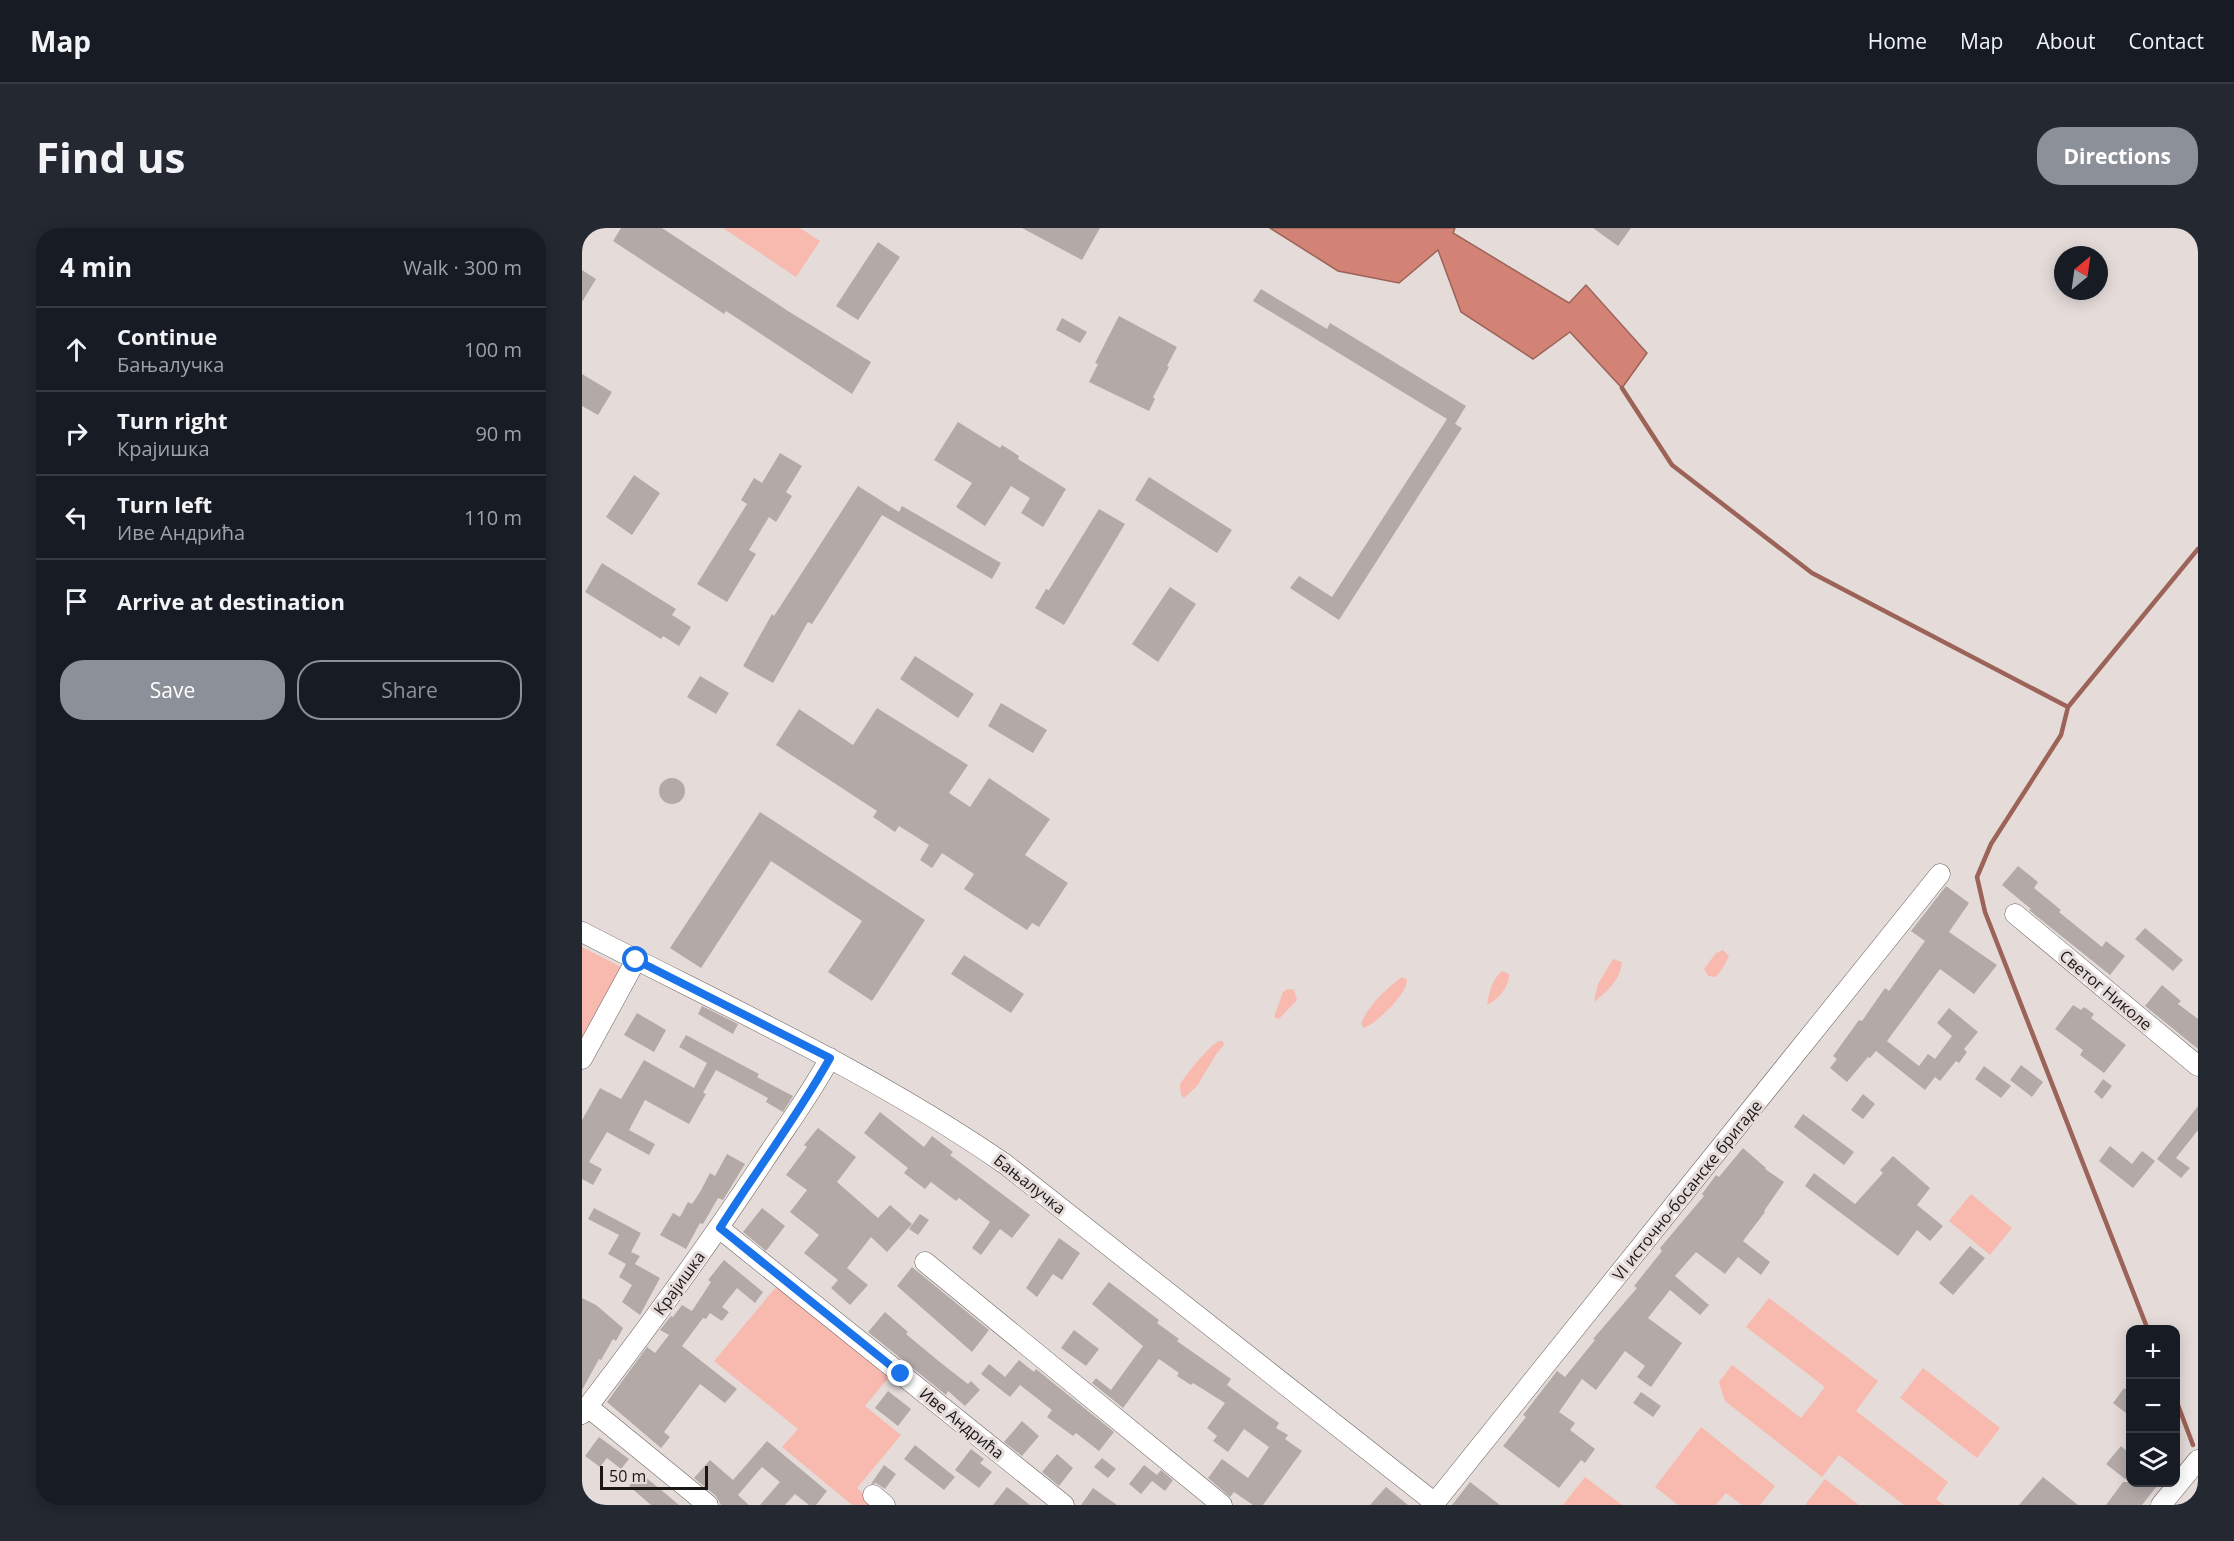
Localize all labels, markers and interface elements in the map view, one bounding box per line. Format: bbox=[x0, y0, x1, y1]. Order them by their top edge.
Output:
text: Map bbox=[30, 22, 91, 60]
text: Home bbox=[1868, 27, 1927, 55]
text: Map bbox=[1960, 27, 2003, 55]
text: About bbox=[2036, 27, 2096, 55]
text: Contact bbox=[2129, 27, 2204, 55]
button: Directions bbox=[2037, 127, 2198, 185]
text: Find us bbox=[36, 128, 185, 185]
north arrow bbox=[2054, 246, 2108, 300]
text: 4 min bbox=[60, 249, 132, 285]
text: Walk · 300 m bbox=[403, 254, 522, 281]
text: Continue bbox=[117, 321, 217, 351]
icon: ahead bbox=[60, 333, 93, 366]
text: 100 m bbox=[464, 336, 522, 363]
text: Бањалучка bbox=[117, 351, 224, 378]
text: Turn right bbox=[117, 405, 228, 435]
icon: right bbox=[60, 417, 93, 450]
text: 90 m bbox=[475, 420, 522, 447]
text: Крајишка bbox=[117, 435, 210, 462]
text: Turn left bbox=[117, 489, 212, 519]
icon: left bbox=[60, 501, 93, 534]
text: 110 m bbox=[464, 504, 522, 531]
text: Иве Андрића bbox=[117, 519, 245, 546]
icon: arrive bbox=[60, 585, 93, 618]
text: Arrive at destination bbox=[117, 586, 345, 616]
button: Save bbox=[60, 660, 285, 720]
button: Share bbox=[297, 660, 522, 720]
street label: Светог Николе bbox=[2055, 945, 2157, 1035]
route start bbox=[622, 946, 648, 972]
street label: VI источно-босанске бригаде bbox=[1607, 1095, 1767, 1285]
street label: Бањалучка bbox=[989, 1149, 1071, 1219]
street label: Крајишка bbox=[648, 1247, 710, 1319]
map controls bbox=[2126, 1325, 2180, 1487]
button: + bbox=[2126, 1325, 2180, 1379]
route end bbox=[887, 1360, 913, 1386]
button: − bbox=[2126, 1379, 2180, 1433]
street label: Иве Андрића bbox=[915, 1382, 1009, 1464]
button: layers bbox=[2126, 1433, 2180, 1487]
scale bar bbox=[600, 1463, 708, 1490]
text: 50 m bbox=[609, 1465, 646, 1487]

